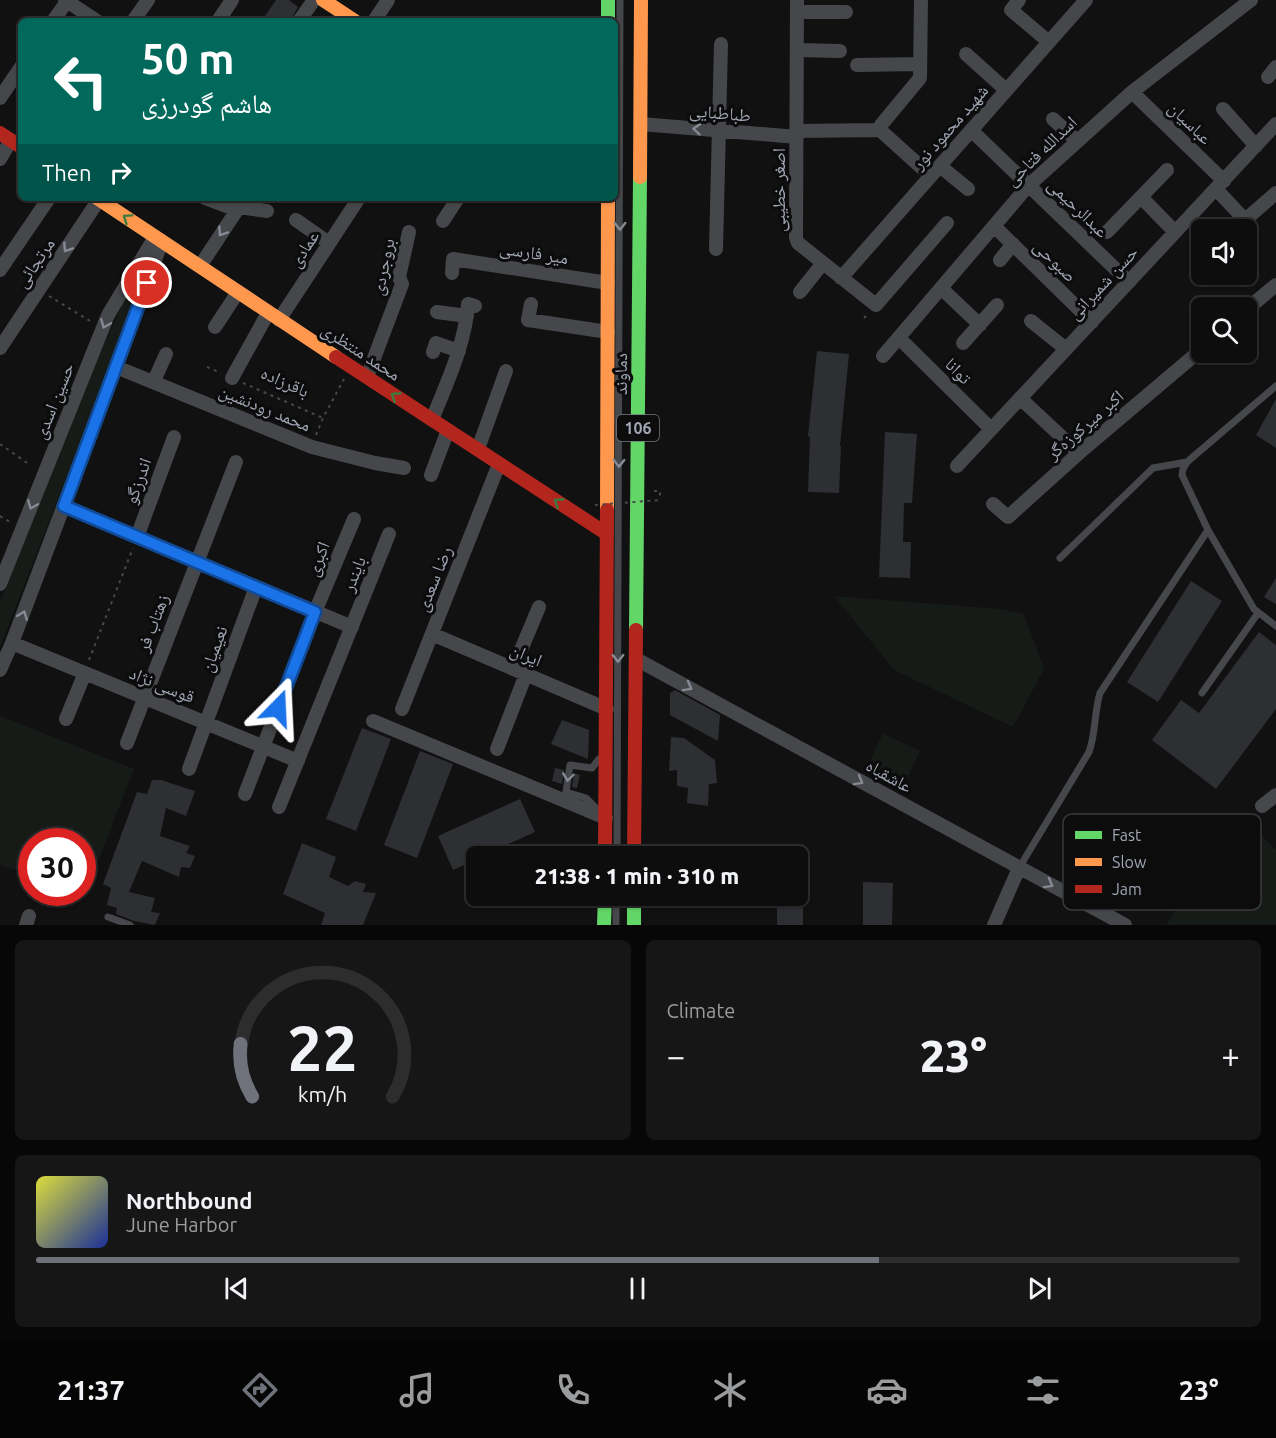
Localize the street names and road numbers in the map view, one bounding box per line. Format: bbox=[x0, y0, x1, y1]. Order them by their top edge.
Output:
street label: شهید محمود نور bbox=[906, 80, 992, 174]
street label: عباسیان bbox=[1164, 97, 1216, 149]
street label: طباطبایی bbox=[688, 99, 752, 127]
street label: اسدالله فتاحی bbox=[1000, 111, 1082, 191]
street label: اصغر خطیبی bbox=[768, 148, 790, 232]
street label: عبدالرحیمی bbox=[1043, 174, 1113, 242]
street label: عمادی bbox=[284, 226, 324, 272]
street label: مرتجائی bbox=[10, 234, 60, 292]
street label: صبوحی bbox=[1029, 235, 1081, 287]
street label: بروجردی bbox=[366, 236, 400, 298]
street label: میر فارسی bbox=[498, 237, 570, 269]
street label: حسن شمیرانی bbox=[1063, 242, 1143, 324]
street label: محمد منتظری bbox=[317, 318, 405, 386]
street label: دماوند bbox=[610, 353, 631, 395]
street label: توانا bbox=[941, 353, 976, 388]
street label: حسین اسدی bbox=[29, 360, 79, 442]
street label: باقرزاده bbox=[258, 362, 313, 402]
street label: محمد رودنشین bbox=[216, 380, 314, 436]
street label: اکبر میرکوزه‌گر bbox=[1041, 385, 1128, 465]
road number: 106 bbox=[617, 415, 659, 441]
street label: اندرزگو bbox=[120, 455, 156, 507]
street label: اکبری bbox=[301, 538, 335, 580]
street label: رضا سعدی bbox=[411, 543, 457, 615]
street label: بایندر bbox=[337, 553, 371, 596]
street label: زهتاب فر bbox=[132, 591, 174, 656]
street label: نعیمیان bbox=[195, 623, 233, 675]
street label: ایران bbox=[507, 639, 545, 671]
street label: قوسی نژاد bbox=[126, 662, 198, 708]
street label: عاشقباه bbox=[862, 754, 916, 797]

